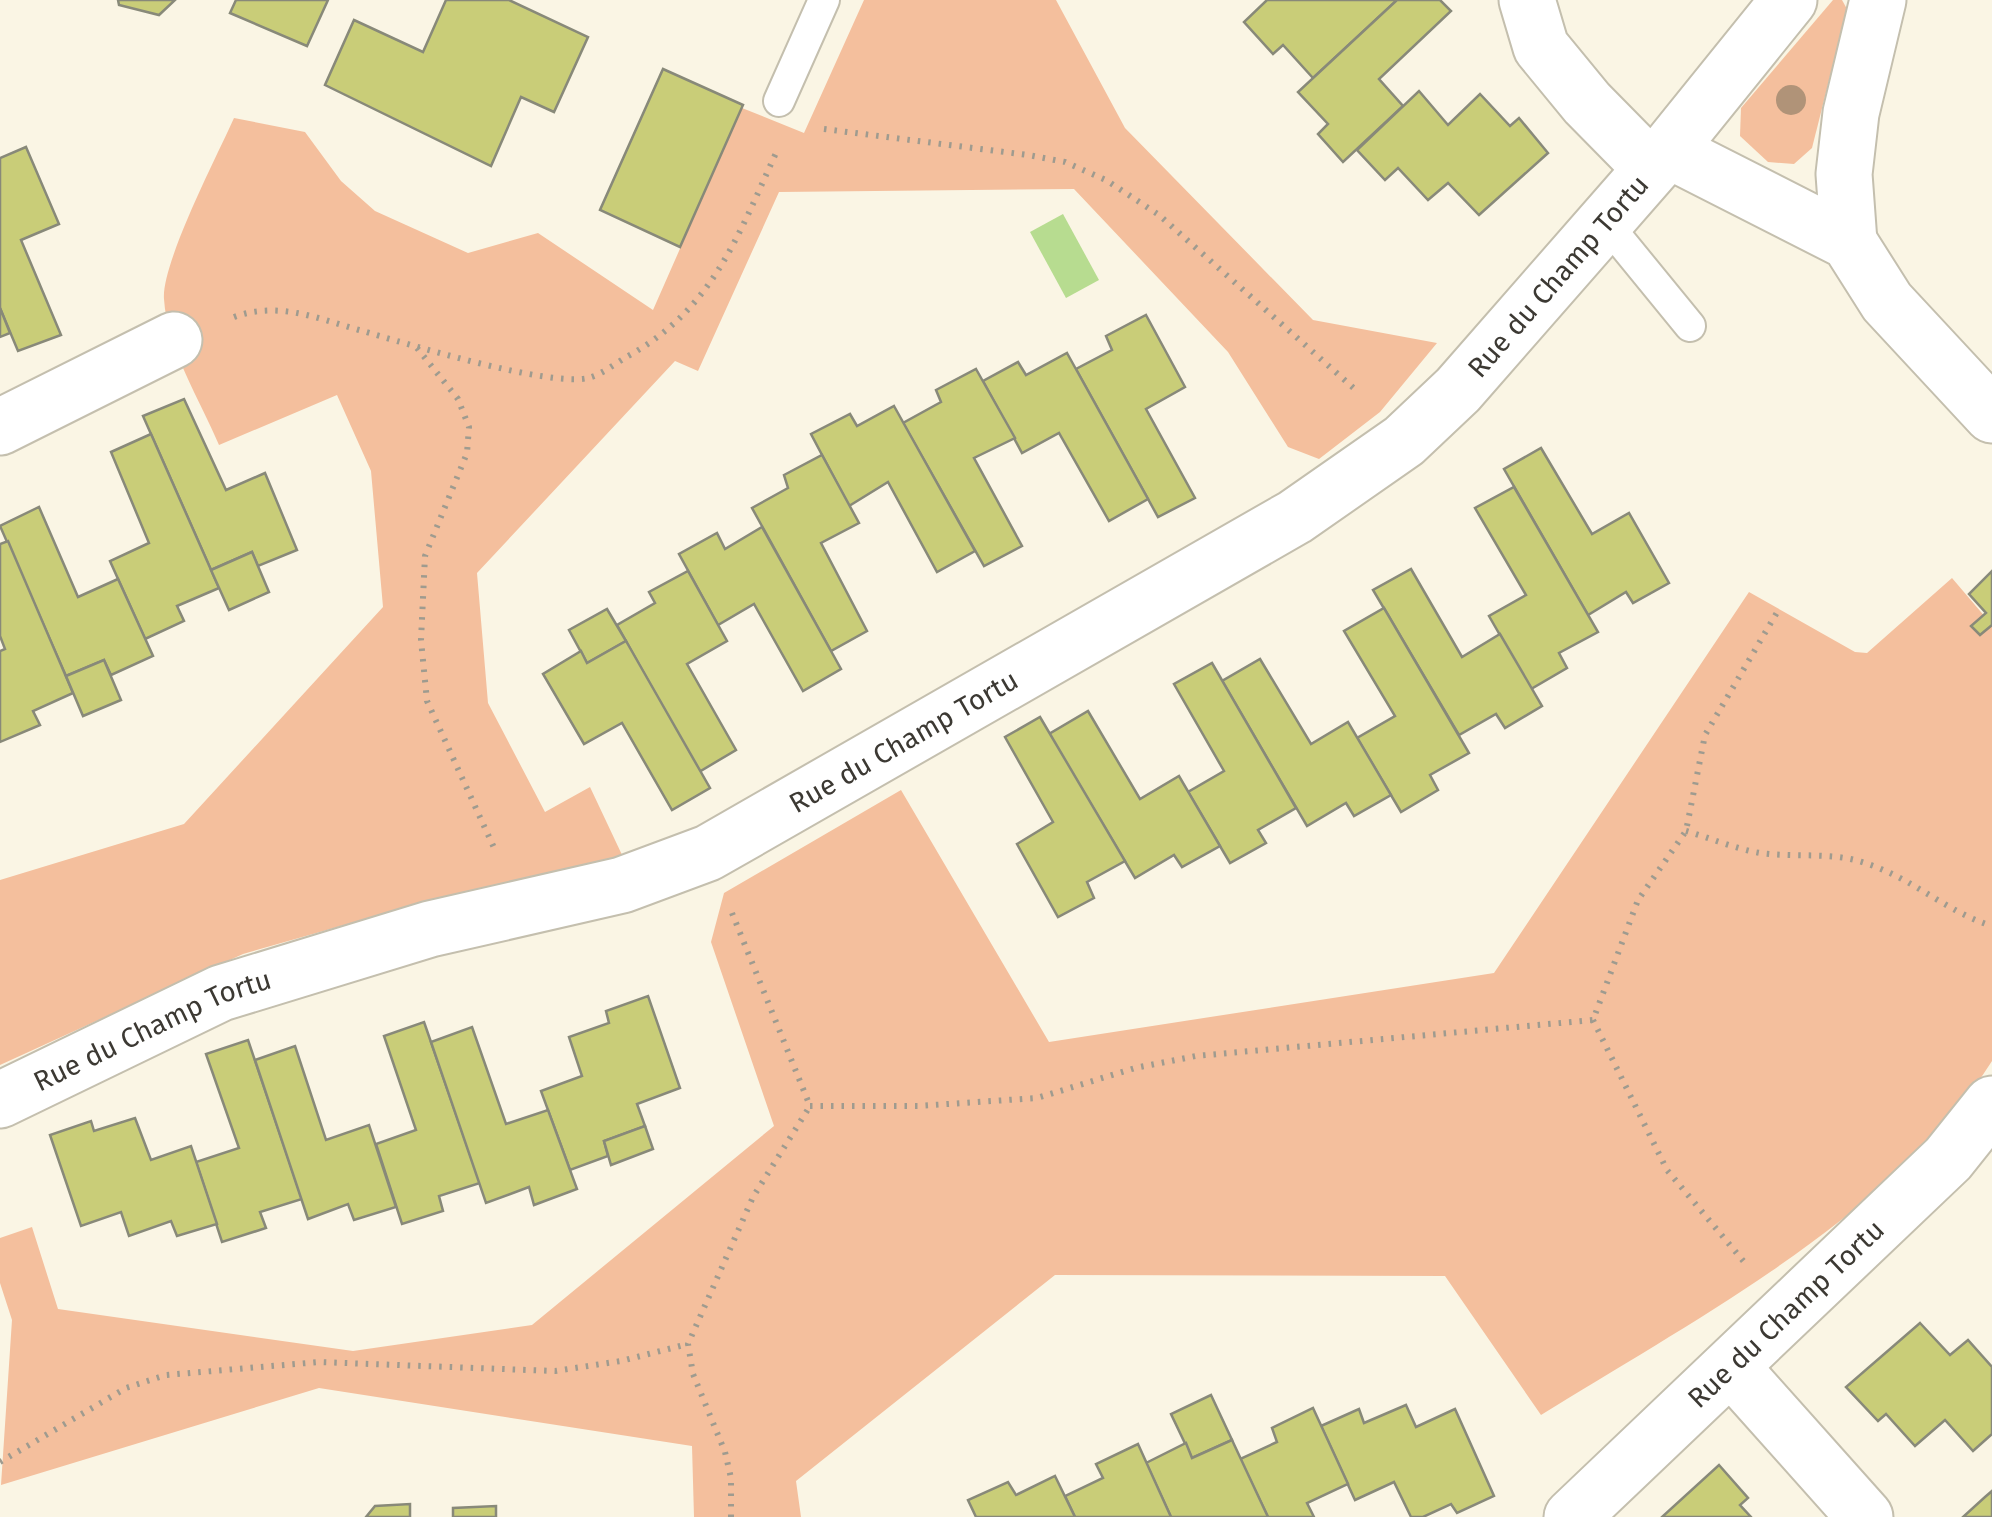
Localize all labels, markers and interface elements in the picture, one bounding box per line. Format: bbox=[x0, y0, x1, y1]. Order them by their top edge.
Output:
street label: Rue du Champ Tortu bbox=[1461, 168, 1656, 384]
street label: Rue du Champ Tortu bbox=[783, 663, 1024, 820]
street label: Rue du Champ Tortu bbox=[28, 963, 275, 1098]
street label: Rue du Champ Tortu bbox=[1681, 1213, 1891, 1415]

